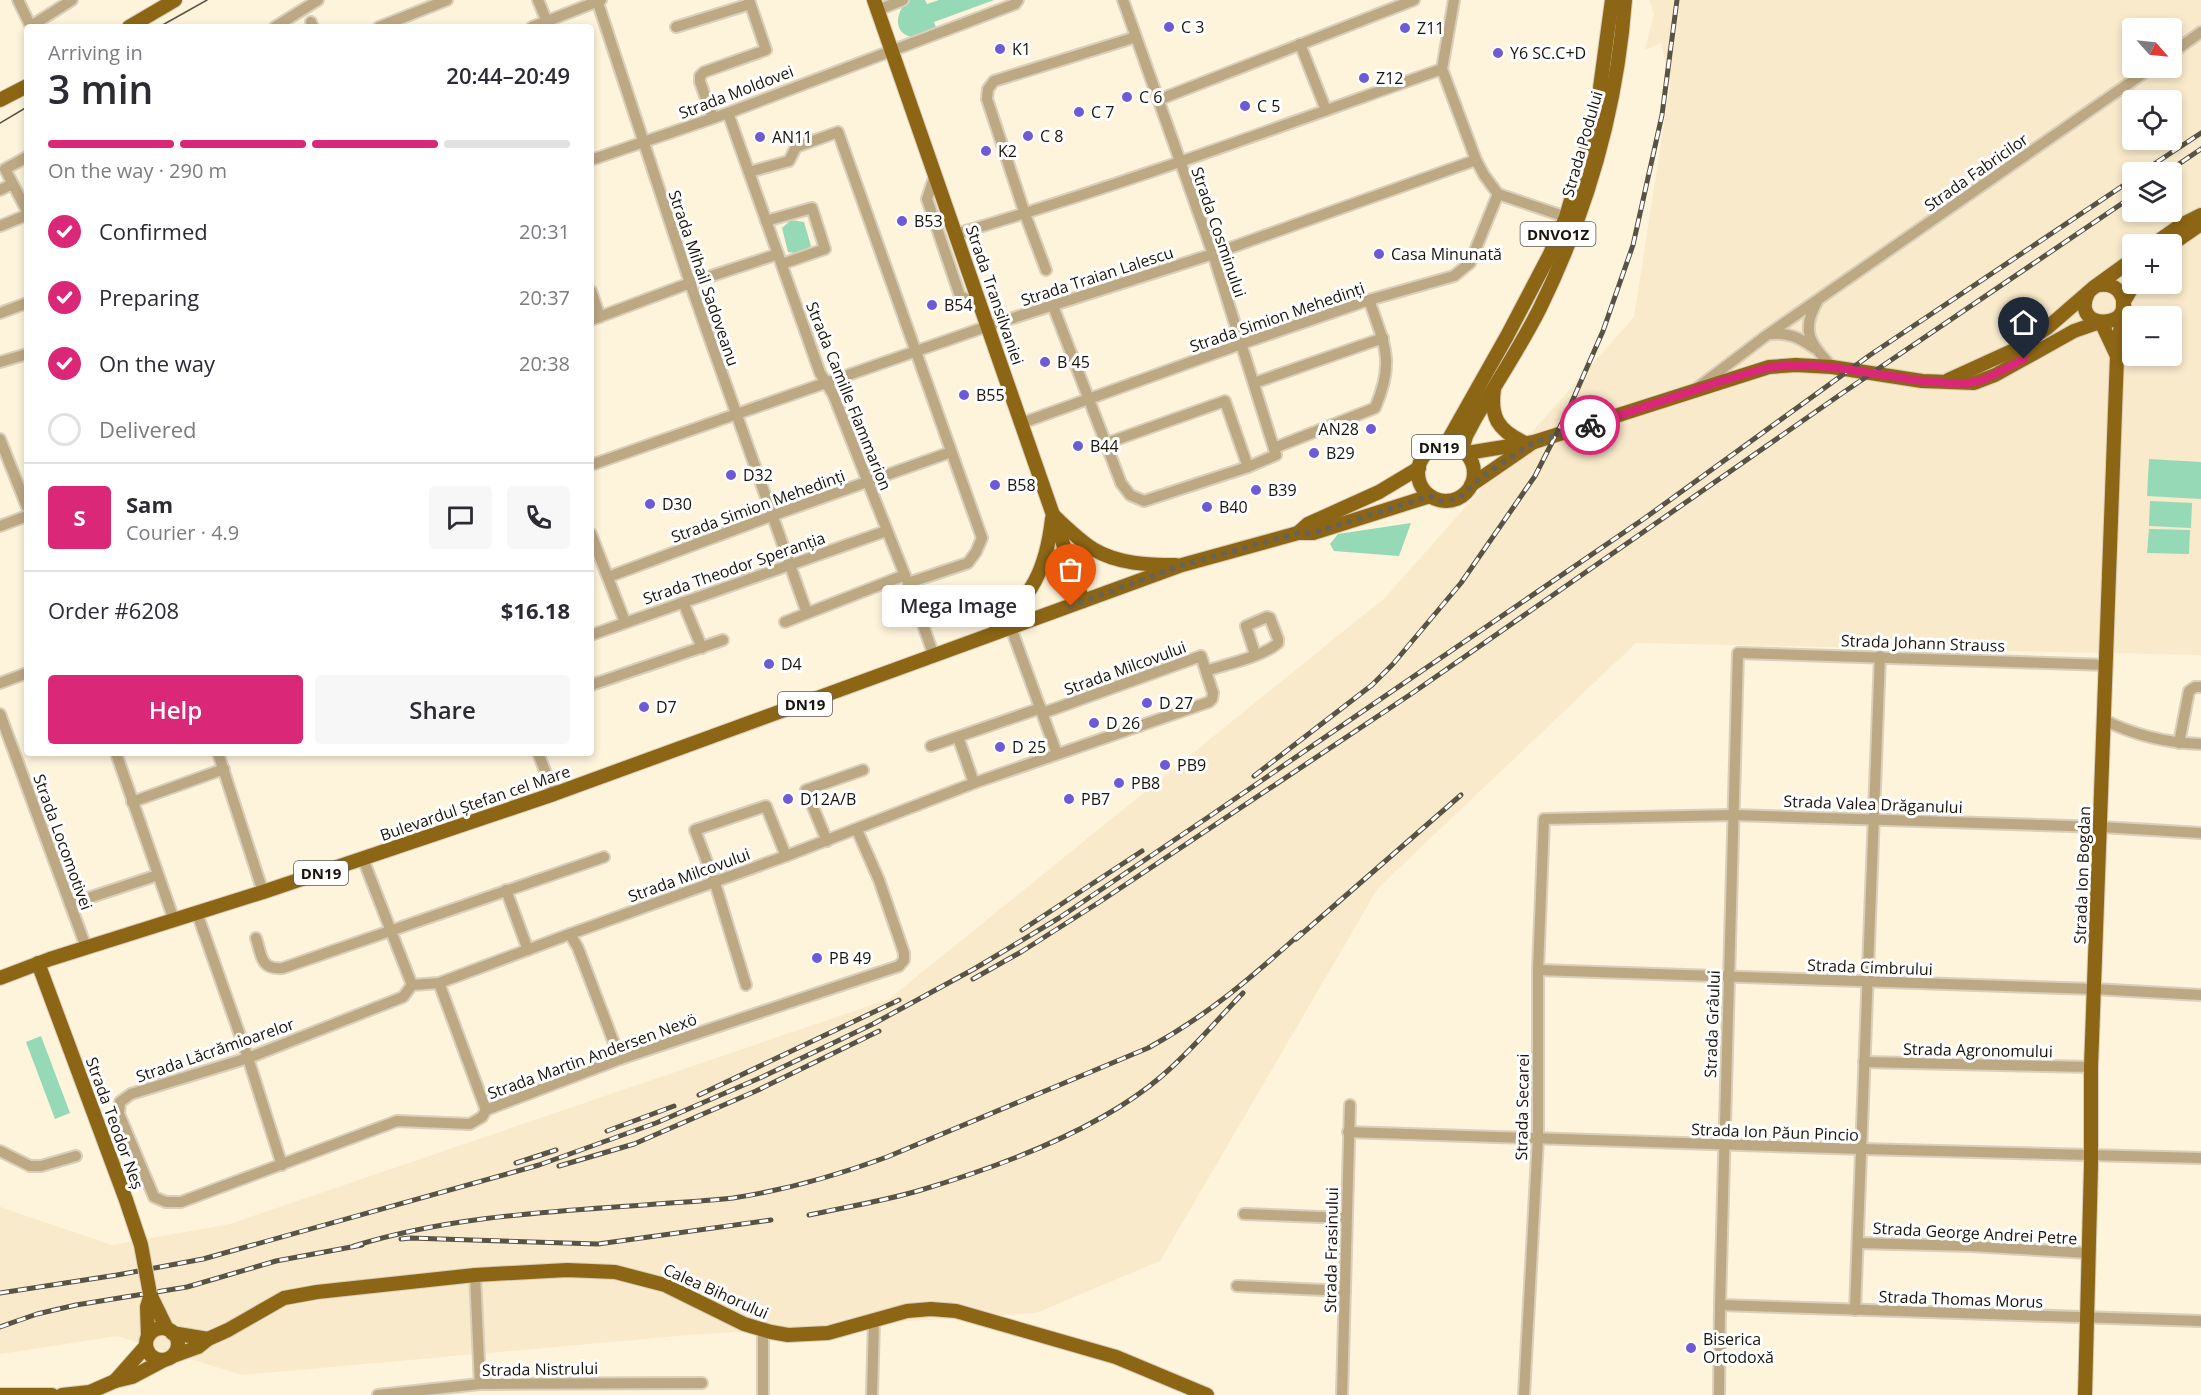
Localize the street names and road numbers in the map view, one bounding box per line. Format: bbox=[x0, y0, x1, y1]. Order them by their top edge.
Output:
street label: Strada Moldovei bbox=[675, 60, 797, 124]
street label: Strada Podului bbox=[1556, 88, 1608, 200]
street label: Strada Fabricilor bbox=[1920, 128, 2033, 216]
street label: Strada Cosminului bbox=[1186, 164, 1252, 300]
street label: Strada Mihail Sadoveanu bbox=[664, 187, 744, 369]
street label: Strada Transilvaniei bbox=[961, 222, 1029, 368]
road number: DNVO1Z bbox=[1520, 222, 1596, 246]
street label: Strada Traian Lalescu bbox=[1018, 241, 1176, 311]
street label: Strada Simion Mehedinți bbox=[1187, 277, 1367, 357]
street label: Strada Camille Flammarion bbox=[801, 298, 897, 494]
road number: DN19 bbox=[1412, 435, 1466, 459]
street label: Strada Simion Mehedinți bbox=[668, 464, 848, 548]
street label: Strada Theodor Speranția bbox=[640, 526, 828, 610]
street label: Strada Johann Strauss bbox=[1841, 629, 2005, 657]
street label: Strada Milcovului bbox=[1061, 636, 1189, 700]
road number: DN19 bbox=[778, 692, 832, 716]
street label: Bulevardul Ștefan cel Mare bbox=[377, 760, 573, 846]
street label: Strada Locomotivei bbox=[28, 771, 98, 913]
street label: Strada Valea Drăganului bbox=[1783, 790, 1963, 818]
street label: Strada Ion Bogdan bbox=[2069, 806, 2095, 944]
street label: Strada Milcovului bbox=[625, 843, 753, 907]
road number: DN19 bbox=[294, 861, 348, 885]
street label: Strada Cimbrului bbox=[1807, 954, 1933, 980]
street label: Strada Grâului bbox=[1699, 970, 1725, 1078]
street label: Strada Martin Andersen Nexö bbox=[484, 1008, 700, 1104]
street label: Strada Lăcrămioarelor bbox=[133, 1012, 298, 1087]
street label: Strada Agronomului bbox=[1903, 1038, 2053, 1062]
street label: Strada Teodor Neș bbox=[81, 1054, 149, 1192]
street label: Strada Secarei bbox=[1510, 1054, 1534, 1160]
street label: Strada Ion Păun Pincio bbox=[1691, 1118, 1859, 1146]
street label: Strada Frasinului bbox=[1319, 1187, 1343, 1313]
street label: Strada George Andrei Petre bbox=[1872, 1217, 2078, 1249]
street label: Calea Bihorului bbox=[660, 1258, 772, 1324]
street label: Strada Thomas Morus bbox=[1878, 1285, 2044, 1313]
street label: Strada Nistrului bbox=[482, 1357, 598, 1381]

